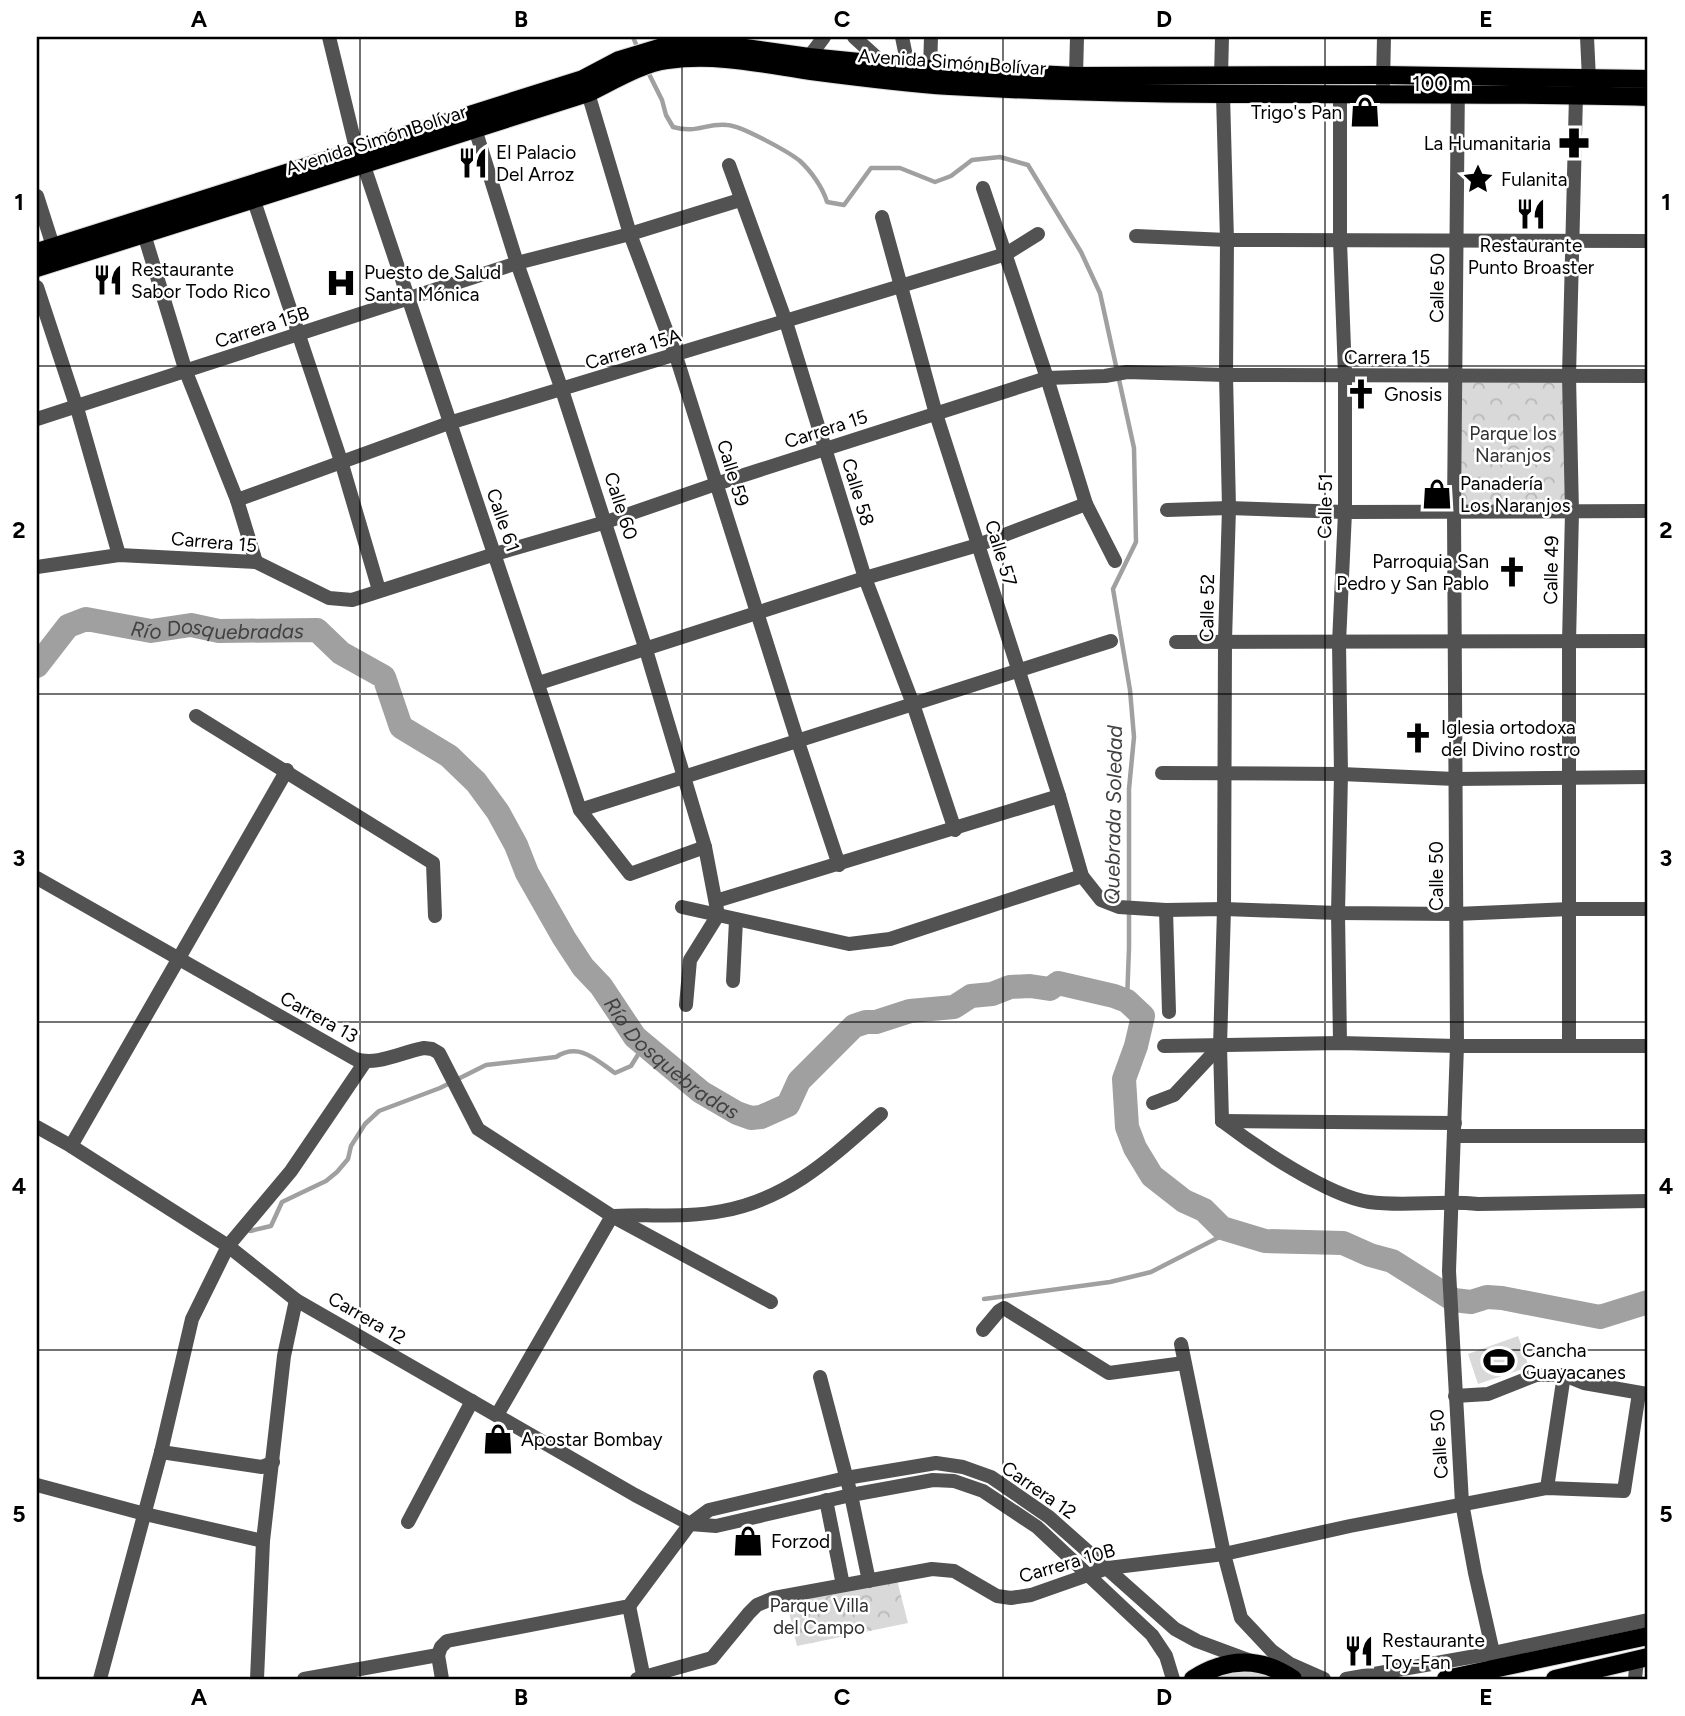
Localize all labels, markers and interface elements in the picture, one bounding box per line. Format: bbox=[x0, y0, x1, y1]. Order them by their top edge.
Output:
text: A bbox=[191, 5, 208, 33]
text: B bbox=[514, 5, 528, 33]
text: C bbox=[834, 5, 851, 33]
text: D bbox=[1156, 5, 1172, 33]
text: E bbox=[1479, 5, 1493, 33]
street label: Avenida Simón Bolívar bbox=[857, 44, 1048, 80]
scale bar bbox=[1402, 60, 1604, 104]
text: 100 m bbox=[1412, 71, 1471, 96]
shop icon: Trigo's Pan bbox=[1348, 95, 1382, 129]
street label: Avenida Simón Bolívar bbox=[283, 100, 470, 180]
place label: Trigo's Pan bbox=[1251, 101, 1342, 124]
pharmacy icon: La Humanitaria bbox=[1557, 126, 1591, 160]
place label: La Humanitaria bbox=[1424, 132, 1551, 155]
place label: El Palacio Del Arroz bbox=[496, 141, 576, 186]
restaurant icon: El Palacio Del Arroz bbox=[456, 146, 490, 180]
place icon: Fulanita bbox=[1461, 162, 1495, 196]
place label: Fulanita bbox=[1501, 168, 1567, 191]
text: 1 bbox=[14, 188, 24, 216]
text: 1 bbox=[1661, 188, 1671, 216]
restaurant icon: Restaurante Punto Broaster bbox=[1514, 197, 1548, 231]
place label: Restaurante Punto Broaster bbox=[1468, 234, 1595, 279]
street label: Calle 50 bbox=[1425, 253, 1449, 323]
place label: Restaurante Sabor Todo Rico bbox=[131, 258, 270, 303]
place label: Puesto de Salud Santa Mónica bbox=[364, 261, 501, 306]
restaurant icon: Restaurante Sabor Todo Rico bbox=[91, 263, 125, 297]
hospital icon: Puesto de Salud Santa Mónica bbox=[324, 266, 358, 300]
street label: Carrera 15B bbox=[212, 301, 312, 353]
street label: Carrera 15A bbox=[582, 323, 684, 374]
street label: Carrera 15 bbox=[1344, 346, 1430, 369]
church icon: Gnosis bbox=[1344, 377, 1378, 411]
place label: Gnosis bbox=[1384, 383, 1442, 406]
street label: Carrera 15 bbox=[781, 405, 871, 453]
park label: Parque los Naranjos bbox=[1469, 422, 1557, 467]
street label: Calle 59 bbox=[712, 437, 754, 509]
street label: Calle 58 bbox=[837, 455, 879, 529]
street label: Calle 60 bbox=[599, 469, 643, 543]
place label: Panadería Los Naranjos bbox=[1460, 472, 1571, 517]
street label: Calle 51 bbox=[1313, 473, 1337, 539]
shop icon: Panadería Los Naranjos bbox=[1420, 477, 1454, 511]
street label: Calle 61 bbox=[481, 485, 525, 555]
text: 2 bbox=[12, 516, 26, 544]
text: 2 bbox=[1659, 516, 1673, 544]
street label: Calle 57 bbox=[980, 517, 1022, 589]
street label: Carrera 15 bbox=[170, 527, 258, 557]
street label: Calle 49 bbox=[1539, 535, 1563, 605]
place label: Parroquia San Pedro y San Pablo bbox=[1336, 550, 1489, 595]
church icon: Parroquia San Pedro y San Pablo bbox=[1495, 555, 1529, 589]
street label: Calle 52 bbox=[1195, 574, 1219, 642]
water label: Río Dosquebradas bbox=[129, 612, 304, 644]
place label: Iglesia ortodoxa del Divino rostro bbox=[1441, 716, 1580, 761]
church icon: Iglesia ortodoxa del Divino rostro bbox=[1401, 721, 1435, 755]
water label: Quebrada Soledad bbox=[1099, 724, 1127, 905]
street label: Calle 50 bbox=[1425, 841, 1448, 911]
text: 3 bbox=[13, 844, 25, 872]
text: 3 bbox=[1660, 844, 1672, 872]
street label: Carrera 13 bbox=[276, 986, 362, 1048]
water label: Río Dosquebradas bbox=[599, 992, 744, 1124]
text: 4 bbox=[12, 1172, 26, 1200]
text: 4 bbox=[1659, 1172, 1673, 1200]
street label: Carrera 12 bbox=[324, 1287, 410, 1349]
place label: Cancha Guayacanes bbox=[1522, 1339, 1626, 1384]
sports icon: Cancha Guayacanes bbox=[1482, 1344, 1516, 1378]
street label: Calle 50 bbox=[1425, 1408, 1453, 1480]
shop icon: Apostar Bombay bbox=[481, 1422, 515, 1456]
place label: Apostar Bombay bbox=[521, 1428, 662, 1451]
street label: Carrera 12 bbox=[997, 1456, 1081, 1524]
text: 5 bbox=[12, 1500, 26, 1528]
text: 5 bbox=[1659, 1500, 1673, 1528]
shop icon: Forzod bbox=[731, 1524, 765, 1558]
place label: Forzod bbox=[771, 1530, 830, 1553]
street label: Carrera 10B bbox=[1016, 1538, 1118, 1588]
park label: Parque Villa del Campo bbox=[769, 1594, 869, 1639]
place label: Restaurante Toy-Fan bbox=[1382, 1629, 1485, 1674]
restaurant icon: Restaurante Toy-Fan bbox=[1342, 1634, 1376, 1668]
text: A bbox=[191, 1683, 208, 1711]
text: B bbox=[514, 1683, 528, 1711]
text: C bbox=[834, 1683, 851, 1711]
text: D bbox=[1156, 1683, 1172, 1711]
text: E bbox=[1479, 1683, 1493, 1711]

